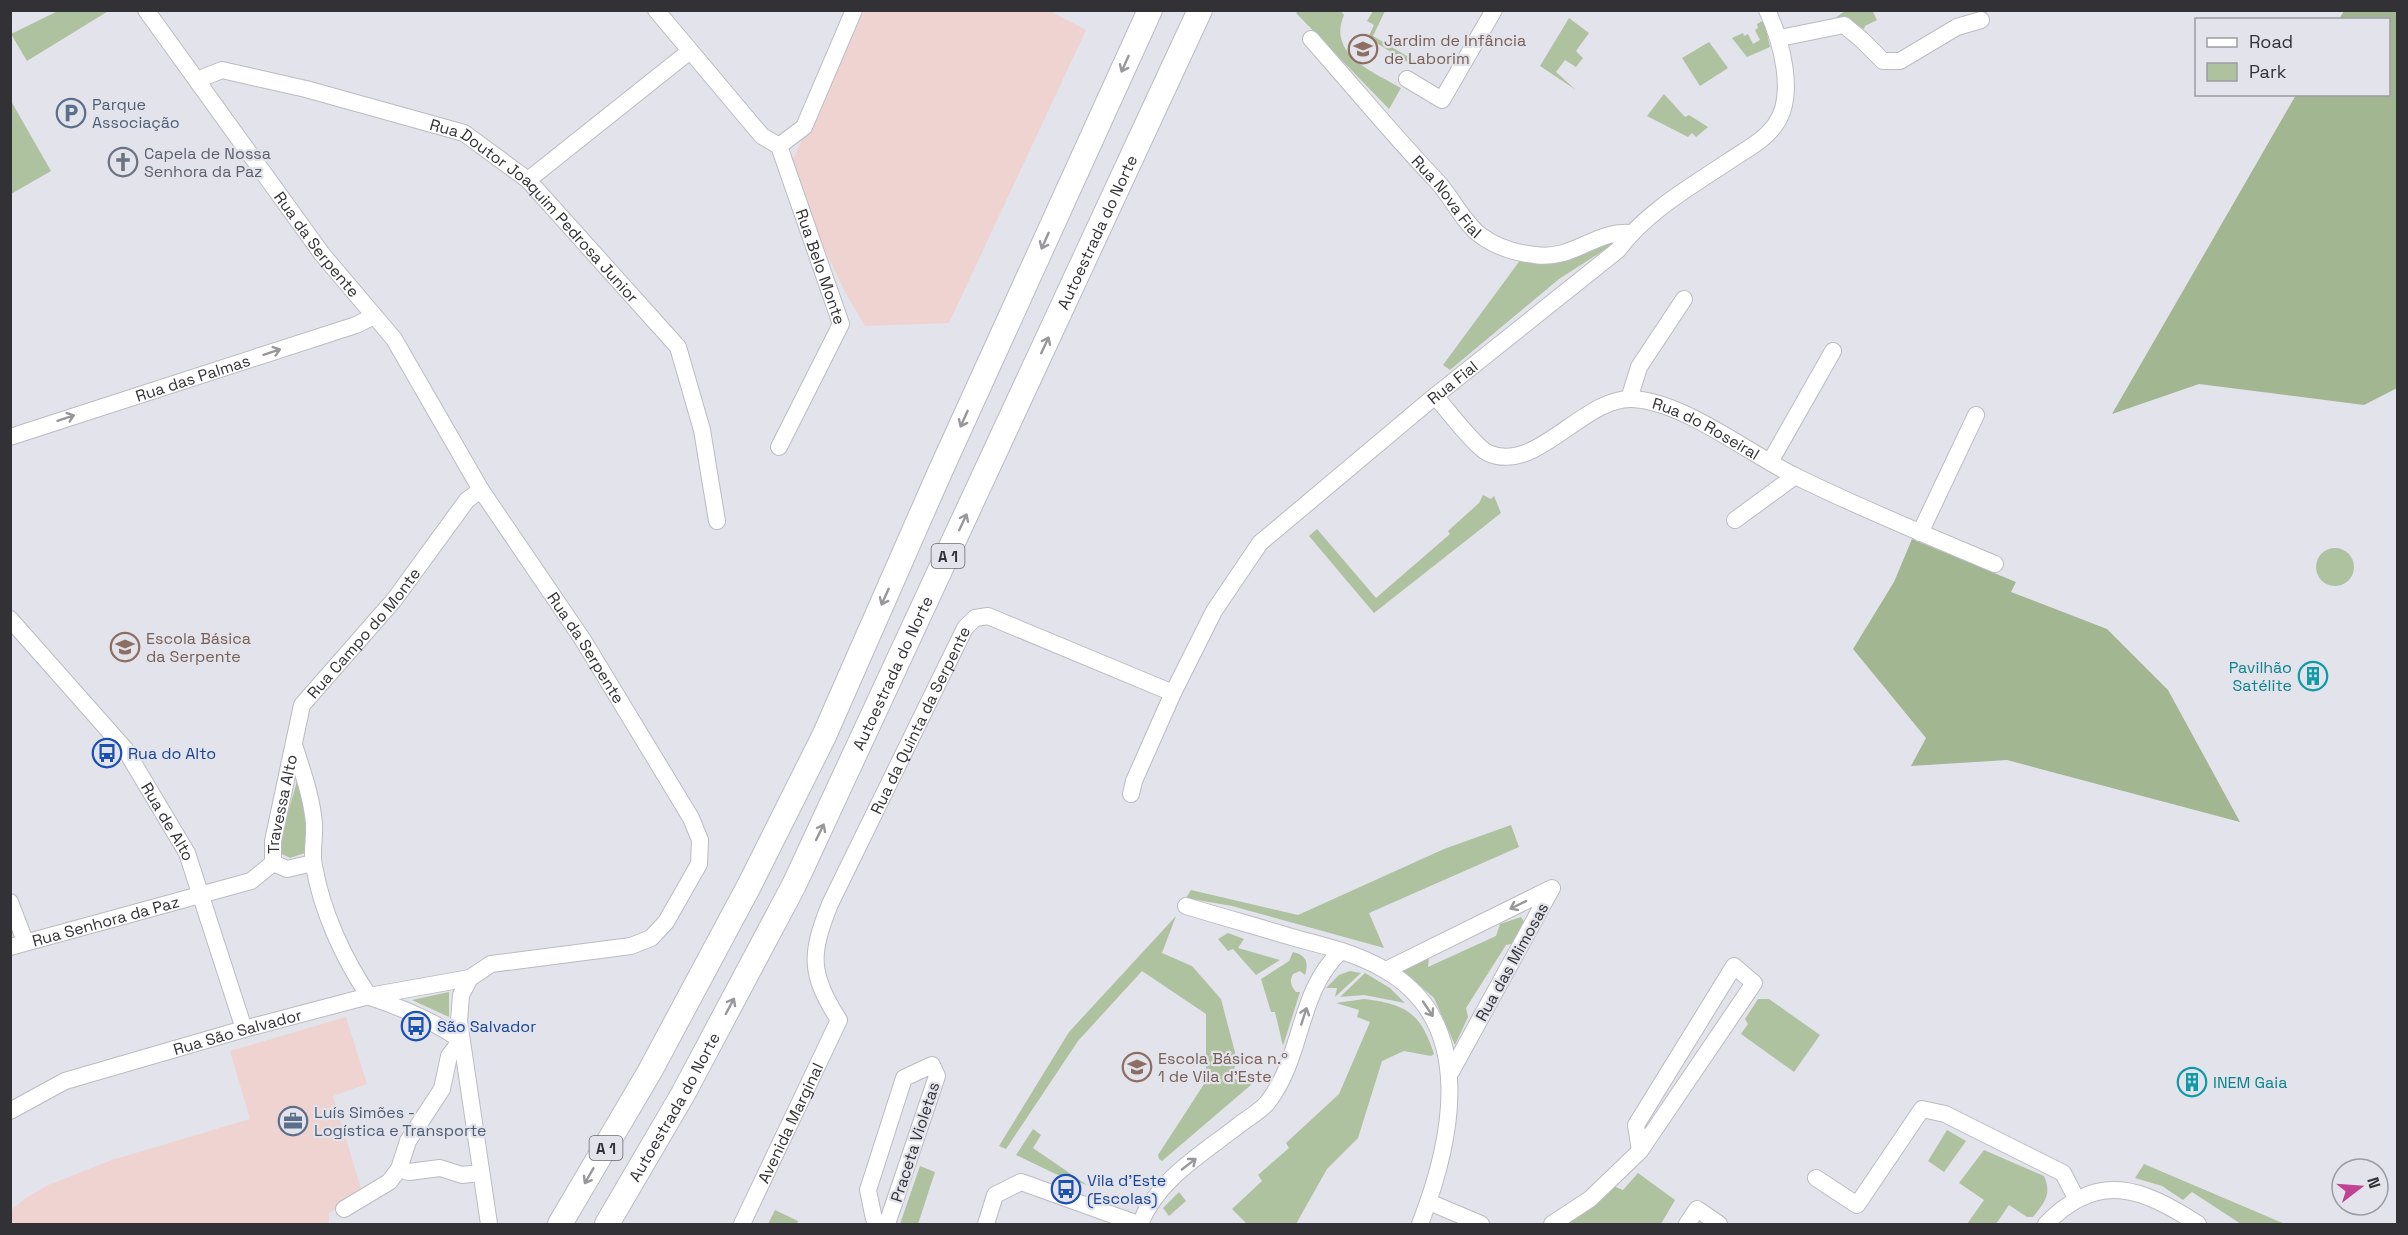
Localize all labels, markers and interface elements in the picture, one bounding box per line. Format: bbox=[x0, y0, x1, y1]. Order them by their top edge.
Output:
legend bbox=[2195, 18, 2390, 96]
place label: Jardim de Infância de Laborim bbox=[1384, 30, 1526, 69]
text: Road bbox=[2249, 30, 2293, 53]
school or university icon: Jardim de Infância de Laborim bbox=[1347, 33, 1379, 65]
one-way arrow bbox=[1119, 54, 1131, 72]
text: Park bbox=[2249, 60, 2287, 83]
place label: Parque Associação bbox=[92, 94, 180, 133]
parking icon: Parque Associação bbox=[55, 97, 87, 129]
street label: Rua Doutor Joaquim Pedrosa Junior bbox=[428, 114, 644, 307]
place label: Capela de Nossa Senhora da Paz bbox=[144, 143, 271, 182]
church icon: Capela de Nossa Senhora da Paz bbox=[107, 146, 139, 178]
street label: Rua Nova Fial bbox=[1407, 150, 1486, 243]
street label: Autoestrada do Norte bbox=[1052, 152, 1142, 313]
street label: Rua da Serpente bbox=[270, 187, 364, 301]
street label: Rua Belo Monte bbox=[791, 206, 851, 327]
one-way arrow bbox=[1038, 232, 1050, 250]
one-way arrow bbox=[1041, 336, 1052, 354]
one-way arrow bbox=[262, 346, 281, 357]
street label: Rua das Palmas bbox=[133, 350, 253, 406]
street label: Rua Fial bbox=[1423, 356, 1482, 409]
street label: Rua do Roseiral bbox=[1650, 392, 1764, 464]
one-way arrow bbox=[957, 409, 969, 427]
one-way arrow bbox=[56, 411, 75, 422]
one-way arrow bbox=[959, 513, 970, 531]
road number: A 1 bbox=[932, 544, 964, 568]
street label: Rua Campo do Monte bbox=[302, 563, 425, 703]
one-way arrow bbox=[879, 587, 890, 606]
street label: Rua da Serpente bbox=[543, 588, 629, 707]
street label: Autoestrada do Norte bbox=[848, 592, 937, 753]
street label: Rua da Quinta da Serpente bbox=[865, 623, 975, 817]
place label: Escola Básica da Serpente bbox=[146, 628, 251, 667]
school or university icon: Escola Básica da Serpente bbox=[109, 631, 141, 663]
place label: Pavilhão Satélite bbox=[2229, 657, 2292, 696]
building icon: Pavilhão Satélite bbox=[2297, 660, 2329, 692]
bus stop icon: Rua do Alto bbox=[91, 737, 123, 769]
place label: Rua do Alto bbox=[128, 743, 216, 764]
street label: Travessa Alto bbox=[263, 752, 302, 854]
street label: Rua de Alto bbox=[137, 778, 199, 863]
one-way arrow bbox=[814, 824, 826, 842]
street label: Rua Senhora da Paz bbox=[30, 891, 181, 951]
street label: Rua das Mimosas bbox=[1471, 899, 1553, 1025]
one-way arrow bbox=[1510, 899, 1528, 911]
one-way arrow bbox=[725, 997, 736, 1015]
one-way arrow bbox=[1422, 1001, 1434, 1017]
street label: Rua São Salvador bbox=[171, 1004, 304, 1060]
one-way arrow bbox=[1300, 1007, 1311, 1026]
bus stop icon: São Salvador bbox=[400, 1010, 432, 1042]
place label: São Salvador bbox=[437, 1016, 536, 1037]
street label: Autoestrada do Norte bbox=[624, 1029, 724, 1185]
place label: Escola Básica n.º 1 de Vila d'Este bbox=[1158, 1048, 1288, 1087]
school or university icon: Escola Básica n.º 1 de Vila d'Este bbox=[1121, 1051, 1153, 1083]
street label: Avenida Marginal bbox=[753, 1059, 828, 1186]
building icon: INEM Gaia bbox=[2176, 1066, 2208, 1098]
place label: INEM Gaia bbox=[2213, 1072, 2287, 1093]
street label: Praceta Violetas bbox=[886, 1079, 944, 1205]
place label: Luís Simões - Logística e Transporte bbox=[314, 1102, 487, 1141]
office icon: Luís Simões - Logística e Transporte bbox=[277, 1105, 309, 1137]
road number: A 1 bbox=[590, 1136, 622, 1160]
one-way arrow bbox=[1181, 1157, 1197, 1170]
north arrow bbox=[2330, 1157, 2390, 1217]
one-way arrow bbox=[583, 1167, 595, 1184]
place label: Vila d'Este (Escolas) bbox=[1087, 1170, 1166, 1209]
bus stop icon: Vila d'Este (Escolas) bbox=[1050, 1173, 1082, 1205]
text: N bbox=[2362, 1175, 2385, 1191]

